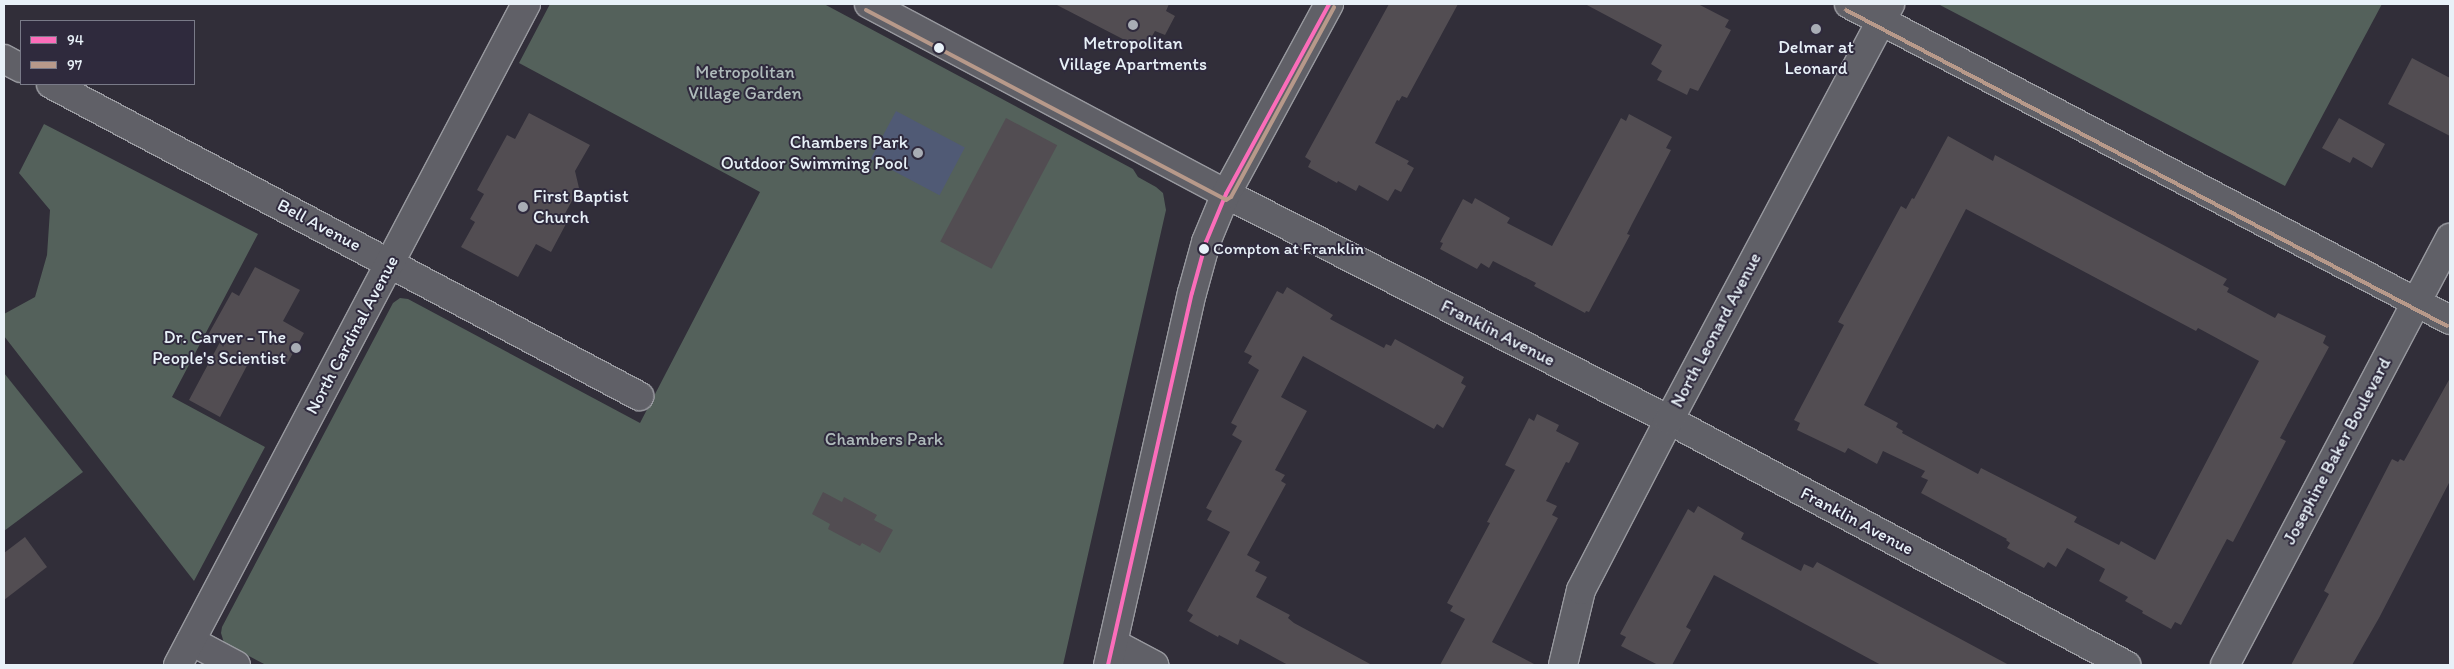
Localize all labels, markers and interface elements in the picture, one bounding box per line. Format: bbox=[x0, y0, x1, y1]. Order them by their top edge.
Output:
marker: Metropolitan Village Apartments bbox=[1127, 19, 1139, 31]
legend bbox=[20, 20, 195, 85]
marker: Delmar at Leonard bbox=[1810, 23, 1822, 35]
text: 94 bbox=[67, 31, 84, 49]
place label: Metropolitan Village Apartments bbox=[1059, 33, 1207, 76]
place label: Delmar at Leonard bbox=[1778, 37, 1854, 80]
unlabelled marker bbox=[934, 43, 944, 53]
text: 97 bbox=[67, 56, 82, 74]
park label: Metropolitan Village Garden bbox=[688, 62, 802, 104]
place label: Chambers Park Outdoor Swimming Pool bbox=[721, 132, 908, 174]
marker: Chambers Park Outdoor Swimming Pool bbox=[912, 147, 924, 159]
place label: First Baptist Church bbox=[533, 186, 630, 228]
street label: Bell Avenue bbox=[274, 194, 364, 256]
marker: First Baptist Church bbox=[517, 201, 529, 213]
place label: Compton at Franklin bbox=[1213, 239, 1363, 259]
marker: Compton at Franklin bbox=[1199, 244, 1209, 254]
street label: North Leonard Avenue bbox=[1666, 249, 1766, 411]
street label: North Cardinal Avenue bbox=[301, 252, 403, 418]
street label: Franklin Avenue bbox=[1438, 295, 1558, 371]
place label: Dr. Carver - The People's Scientist bbox=[152, 327, 286, 369]
marker: Dr. Carver - The People's Scientist bbox=[290, 342, 302, 354]
street label: Josephine Baker Boulevard bbox=[2278, 354, 2396, 548]
park label: Chambers Park bbox=[825, 428, 943, 450]
street label: Franklin Avenue bbox=[1797, 482, 1917, 560]

